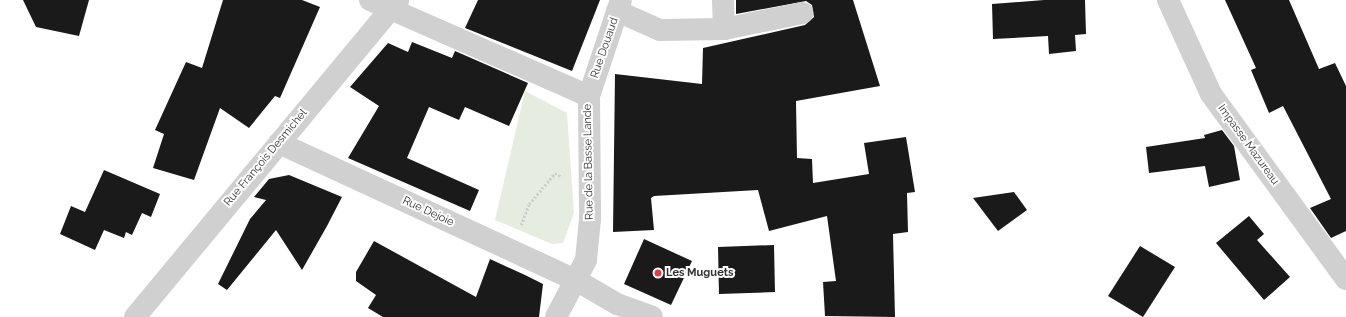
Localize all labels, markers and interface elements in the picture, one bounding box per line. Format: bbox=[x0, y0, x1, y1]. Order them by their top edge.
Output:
street label: Rue Douaud bbox=[588, 16, 622, 80]
street label: Impasse Mazureau bbox=[1215, 102, 1281, 188]
street label: Rue de la Basse Lande bbox=[581, 104, 597, 220]
street label: Rue François Desmichel bbox=[222, 107, 310, 209]
street label: Rue Dejoie bbox=[400, 194, 456, 230]
place label: Les Muguets bbox=[666, 266, 733, 280]
marker: Les Muguets bbox=[653, 268, 663, 278]

